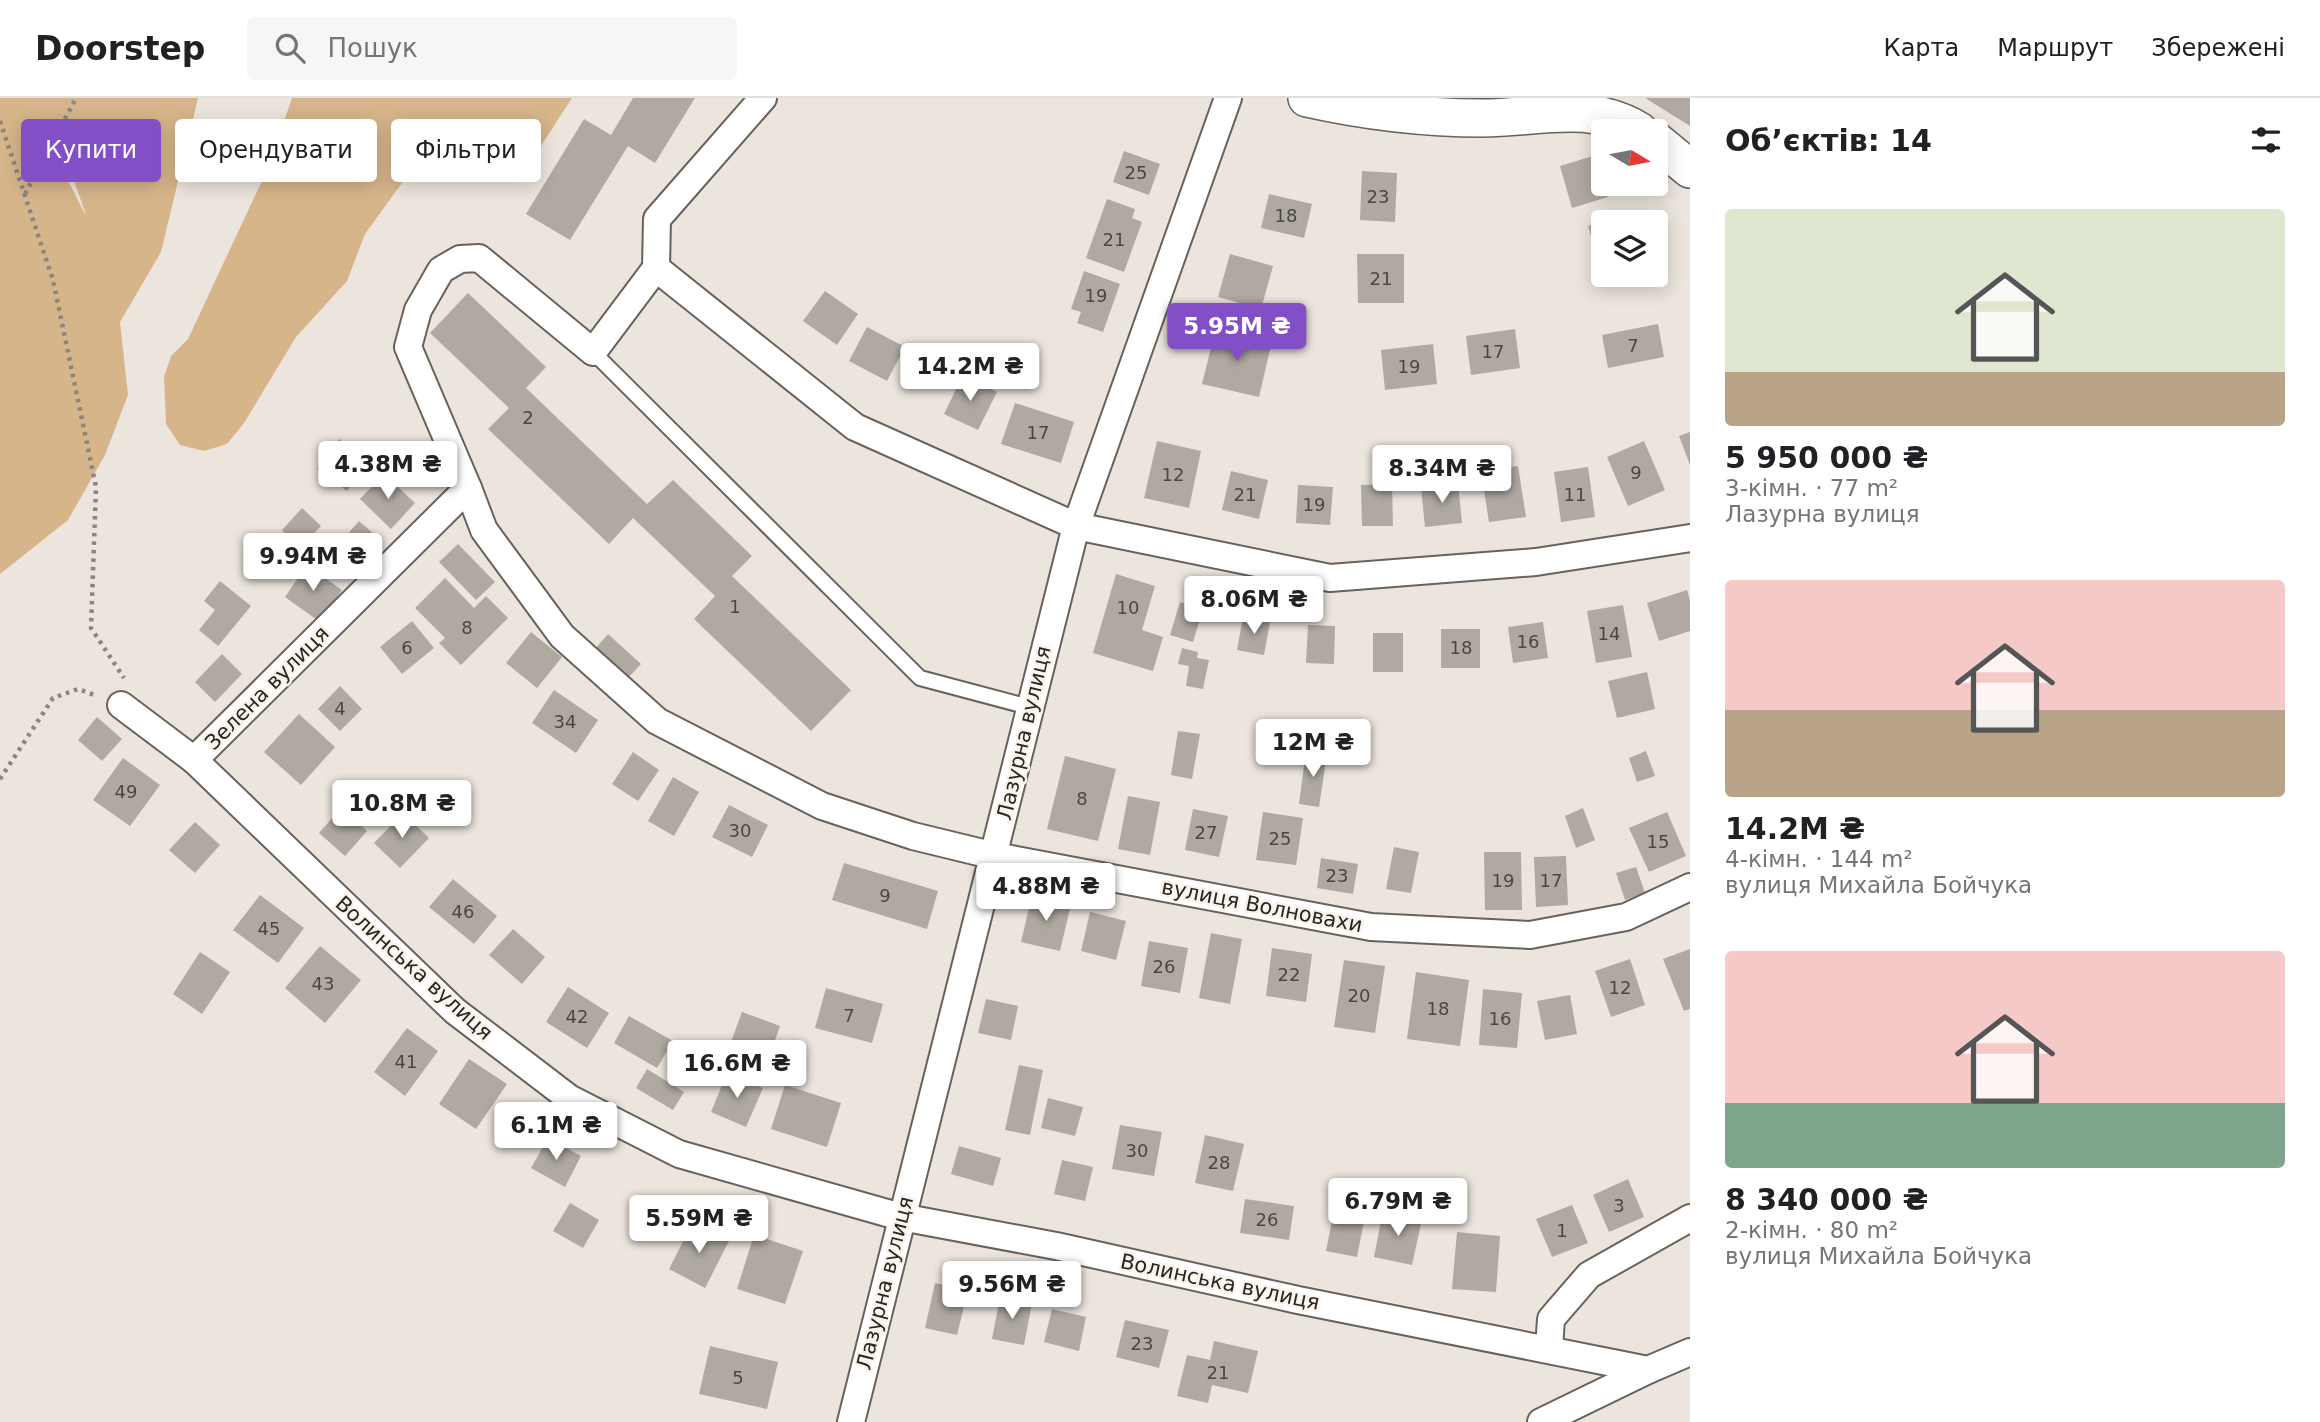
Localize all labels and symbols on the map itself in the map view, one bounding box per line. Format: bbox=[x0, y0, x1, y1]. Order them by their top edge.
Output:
north arrow bbox=[1591, 119, 1668, 196]
house number: 25 bbox=[1125, 162, 1147, 183]
house number: 23 bbox=[1367, 186, 1389, 207]
house number: 18 bbox=[1275, 205, 1297, 226]
house number: 21 bbox=[1103, 229, 1125, 250]
house number: 21 bbox=[1370, 268, 1392, 289]
house number: 19 bbox=[1085, 285, 1107, 306]
pin: 5.95M ₴ bbox=[1172, 303, 1302, 363]
house number: 7 bbox=[1627, 335, 1639, 356]
house number: 17 bbox=[1482, 341, 1504, 362]
pin: 14.2M ₴ bbox=[905, 344, 1035, 403]
house number: 19 bbox=[1398, 356, 1420, 377]
house number: 2 bbox=[522, 407, 534, 428]
house number: 17 bbox=[1027, 422, 1049, 443]
pin: 4.38M ₴ bbox=[323, 442, 453, 501]
pin: 8.34M ₴ bbox=[1377, 446, 1507, 505]
house number: 9 bbox=[1630, 462, 1642, 483]
house number: 12 bbox=[1162, 464, 1184, 485]
house number: 21 bbox=[1234, 484, 1256, 505]
house number: 11 bbox=[1564, 484, 1586, 505]
house number: 19 bbox=[1303, 494, 1325, 515]
pin: 9.94M ₴ bbox=[248, 533, 378, 593]
pin: 8.06M ₴ bbox=[1189, 576, 1319, 636]
house number: 1 bbox=[729, 596, 741, 617]
house number: 10 bbox=[1117, 597, 1139, 618]
house number: 8 bbox=[461, 617, 473, 638]
street label: Зелена вулиця bbox=[200, 621, 334, 755]
house number: 14 bbox=[1598, 623, 1620, 644]
house number: 16 bbox=[1517, 631, 1539, 652]
house number: 6 bbox=[401, 637, 413, 658]
house number: 18 bbox=[1450, 637, 1472, 658]
street label: Лазурна вулиця bbox=[992, 644, 1056, 822]
house number: 4 bbox=[334, 698, 346, 719]
house number: 34 bbox=[554, 711, 576, 732]
pin: 12M ₴ bbox=[1264, 720, 1362, 779]
pin: 10.8M ₴ bbox=[337, 780, 467, 840]
house number: 49 bbox=[115, 781, 137, 802]
house number: 8 bbox=[1076, 788, 1088, 809]
house number: 30 bbox=[729, 820, 751, 841]
house number: 27 bbox=[1195, 822, 1217, 843]
house number: 25 bbox=[1269, 828, 1291, 849]
house number: 15 bbox=[1647, 831, 1669, 852]
pin: 4.88M ₴ bbox=[981, 864, 1111, 923]
house number: 23 bbox=[1326, 865, 1348, 886]
house number: 19 bbox=[1492, 870, 1514, 891]
house number: 17 bbox=[1540, 870, 1562, 891]
street label: вулиця Волновахи bbox=[1160, 875, 1364, 937]
house number: 9 bbox=[879, 885, 891, 906]
street label: Волинська вулиця bbox=[331, 891, 497, 1045]
house number: 46 bbox=[452, 901, 474, 922]
house number: 45 bbox=[258, 918, 280, 939]
house number: 26 bbox=[1153, 956, 1175, 977]
house number: 22 bbox=[1278, 964, 1300, 985]
house number: 43 bbox=[312, 973, 334, 994]
house number: 12 bbox=[1609, 977, 1631, 998]
house number: 20 bbox=[1348, 985, 1370, 1006]
house number: 18 bbox=[1427, 998, 1449, 1019]
house number: 7 bbox=[843, 1005, 855, 1026]
house number: 42 bbox=[566, 1006, 588, 1027]
house number: 16 bbox=[1489, 1008, 1511, 1029]
pin: 16.6M ₴ bbox=[672, 1040, 802, 1100]
house number: 41 bbox=[395, 1051, 417, 1072]
pin: 6.1M ₴ bbox=[499, 1102, 613, 1162]
house number: 30 bbox=[1126, 1140, 1148, 1161]
house number: 28 bbox=[1208, 1152, 1230, 1173]
pin: 6.79M ₴ bbox=[1333, 1178, 1463, 1238]
street label: Лазурна вулиця bbox=[852, 1194, 918, 1372]
house number: 3 bbox=[1613, 1195, 1625, 1216]
pin: 5.59M ₴ bbox=[634, 1196, 764, 1255]
house number: 26 bbox=[1256, 1209, 1278, 1230]
house number: 1 bbox=[1556, 1220, 1568, 1241]
street label: Волинська вулиця bbox=[1118, 1249, 1322, 1315]
pin: 9.56M ₴ bbox=[947, 1262, 1077, 1321]
house number: 23 bbox=[1131, 1333, 1153, 1354]
house number: 21 bbox=[1207, 1362, 1229, 1383]
house number: 5 bbox=[732, 1367, 744, 1388]

